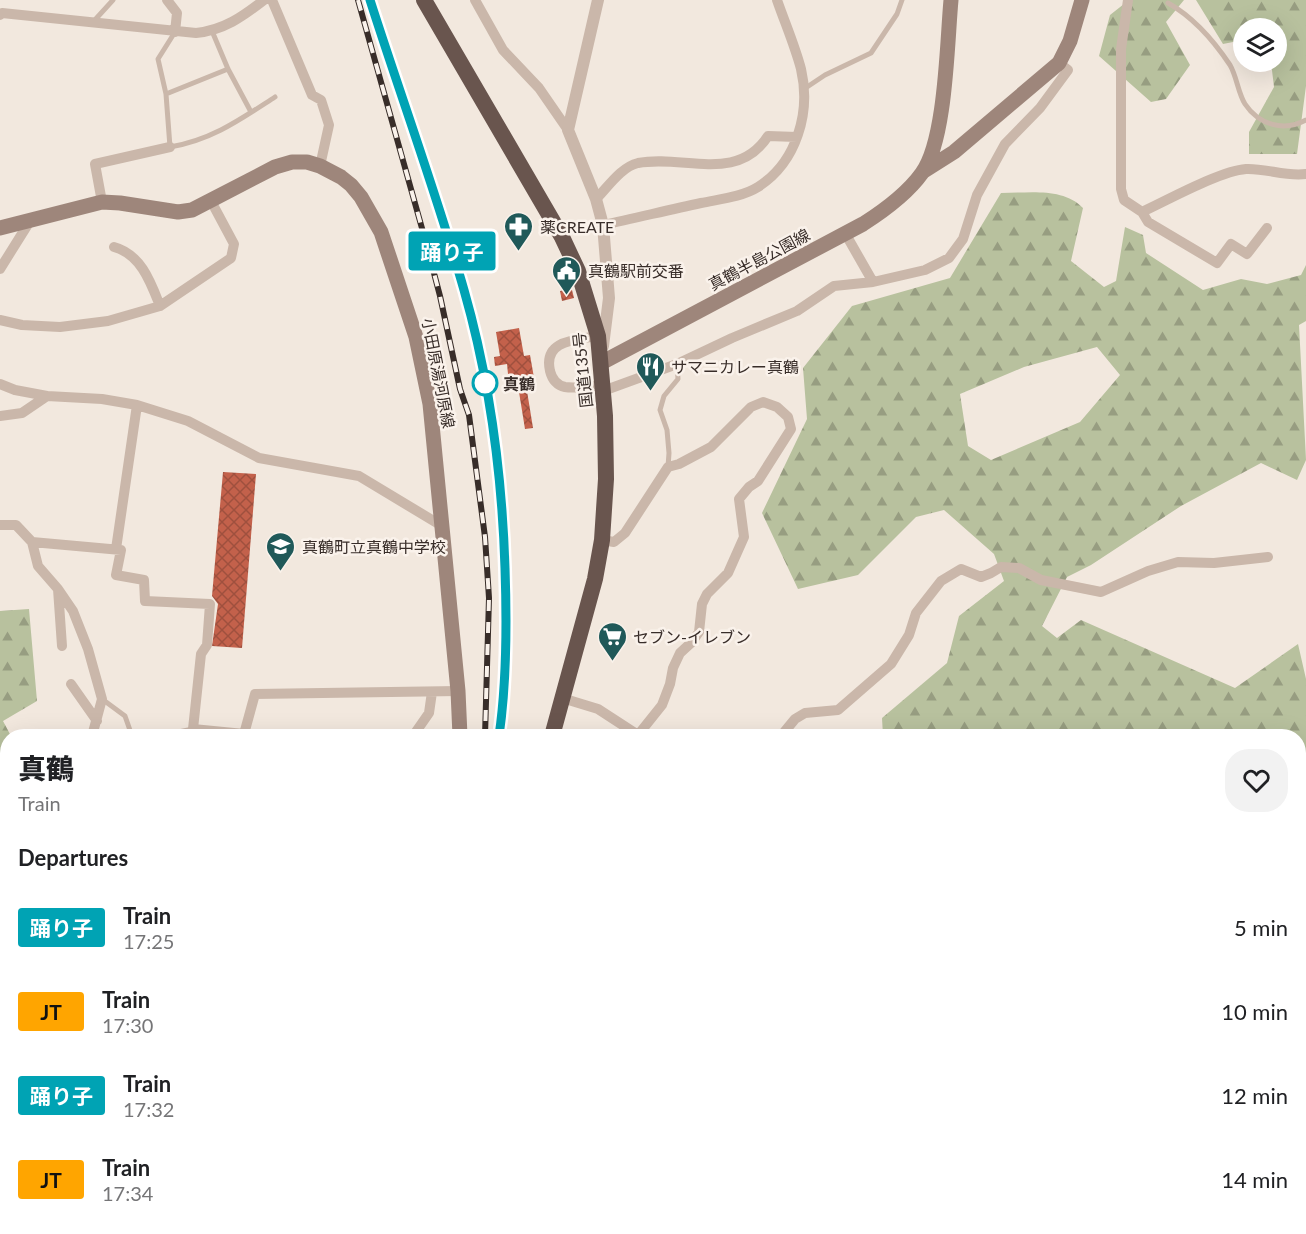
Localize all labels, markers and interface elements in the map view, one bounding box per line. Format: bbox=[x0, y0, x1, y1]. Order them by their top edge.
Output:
map controls bbox=[1233, 18, 1287, 72]
button: layers bbox=[1233, 18, 1287, 72]
pharmacy icon: 薬CREATE bbox=[503, 210, 535, 252]
place label: 薬CREATE bbox=[540, 217, 614, 236]
street label: 真鶴半島公園線 bbox=[705, 224, 813, 294]
line badge: 踊り子 bbox=[418, 232, 486, 270]
text: 踊り子 bbox=[421, 239, 484, 264]
public building icon: 真鶴駅前交番 bbox=[551, 254, 583, 296]
place label: 真鶴駅前交番 bbox=[588, 261, 684, 280]
street label: 小田原湯河原線 bbox=[419, 316, 459, 430]
street label: 国道135号 bbox=[569, 331, 595, 409]
restaurant icon: サマニカレー真鶴 bbox=[634, 350, 666, 392]
place label: サマニカレー真鶴 bbox=[671, 357, 799, 376]
marker: 真鶴 bbox=[472, 370, 498, 396]
place label: 真鶴 bbox=[503, 374, 535, 393]
school or university icon: 真鶴町立真鶴中学校 bbox=[265, 530, 297, 572]
place label: 真鶴町立真鶴中学校 bbox=[302, 537, 446, 556]
supermarket icon: セブン-イレブン bbox=[596, 620, 628, 662]
place label: セブン-イレブン bbox=[633, 627, 751, 646]
button: heart bbox=[1225, 749, 1288, 812]
text: 真鶴 bbox=[18, 751, 74, 785]
text: Train bbox=[18, 791, 61, 815]
text: Departures bbox=[18, 844, 128, 871]
text: Train bbox=[123, 902, 171, 929]
text: 5 min bbox=[1234, 914, 1288, 941]
text: 踊り子 bbox=[30, 915, 93, 940]
text: 17:25 bbox=[123, 929, 174, 953]
text: Train bbox=[102, 986, 150, 1013]
text: 10 min bbox=[1221, 998, 1288, 1025]
text: JT bbox=[40, 999, 62, 1024]
text: 17:30 bbox=[102, 1013, 153, 1037]
text: Train bbox=[123, 1070, 171, 1097]
text: 12 min bbox=[1221, 1082, 1288, 1109]
text: 踊り子 bbox=[30, 1083, 93, 1108]
text: 17:32 bbox=[123, 1097, 174, 1121]
text: Train bbox=[102, 1154, 150, 1181]
text: 14 min bbox=[1221, 1166, 1288, 1193]
text: JT bbox=[40, 1167, 62, 1192]
text: 17:34 bbox=[102, 1181, 153, 1205]

